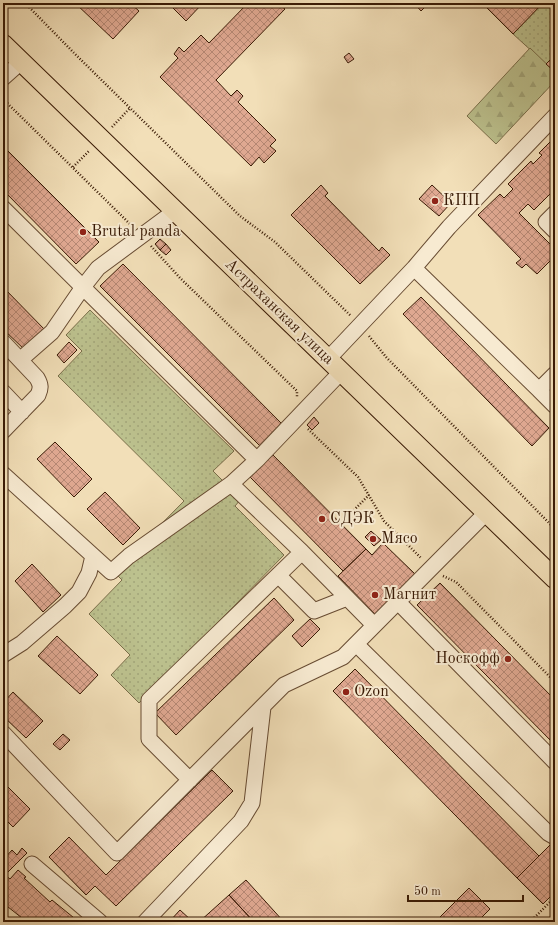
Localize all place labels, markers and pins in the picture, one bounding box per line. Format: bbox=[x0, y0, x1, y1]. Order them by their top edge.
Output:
place label: КПП bbox=[443, 193, 480, 209]
marker: КПП bbox=[430, 196, 440, 206]
place label: Brutal panda bbox=[91, 224, 181, 240]
marker: Brutal panda bbox=[78, 227, 88, 237]
place label: СДЭК bbox=[330, 511, 375, 527]
marker: СДЭК bbox=[317, 514, 327, 524]
place label: Мясо bbox=[381, 531, 418, 547]
marker: Мясо bbox=[368, 534, 378, 544]
place label: Магнит bbox=[383, 587, 436, 603]
marker: Магнит bbox=[370, 590, 380, 600]
place label: Носкофф bbox=[435, 651, 500, 667]
marker: Носкофф bbox=[503, 654, 513, 664]
place label: Ozon bbox=[354, 684, 389, 700]
marker: Ozon bbox=[341, 687, 351, 697]

